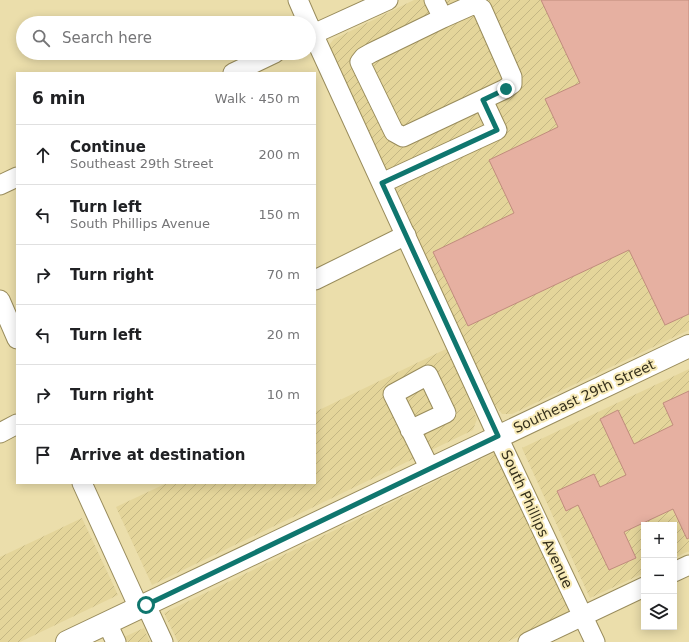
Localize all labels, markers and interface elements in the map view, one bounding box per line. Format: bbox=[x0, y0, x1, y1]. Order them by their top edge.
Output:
search box bbox=[16, 16, 316, 60]
icon: search bbox=[30, 27, 52, 49]
text: Search here bbox=[62, 29, 152, 47]
route end bbox=[497, 80, 515, 98]
text: 6 min bbox=[32, 88, 85, 108]
text: Walk · 450 m bbox=[215, 91, 300, 106]
text: Continue bbox=[70, 138, 146, 156]
icon: ahead bbox=[32, 144, 54, 166]
text: 200 m bbox=[258, 147, 300, 162]
text: Southeast 29th Street bbox=[70, 156, 213, 171]
text: Turn left bbox=[70, 198, 142, 216]
icon: left bbox=[32, 204, 54, 226]
text: 150 m bbox=[258, 207, 300, 222]
text: South Phillips Avenue bbox=[70, 216, 210, 231]
icon: right bbox=[32, 264, 54, 286]
text: Turn right bbox=[70, 266, 154, 284]
text: 70 m bbox=[267, 267, 300, 282]
icon: left bbox=[32, 324, 54, 346]
text: Turn left bbox=[70, 326, 142, 344]
text: 20 m bbox=[267, 327, 300, 342]
street label: Southeast 29th Street bbox=[511, 356, 658, 436]
icon: right bbox=[32, 384, 54, 406]
text: Turn right bbox=[70, 386, 154, 404]
text: 10 m bbox=[267, 387, 300, 402]
icon: arrive bbox=[32, 444, 54, 466]
text: Arrive at destination bbox=[70, 446, 245, 464]
street label: South Phillips Avenue bbox=[498, 447, 576, 591]
map controls bbox=[641, 522, 677, 630]
button: + bbox=[641, 522, 677, 558]
button: − bbox=[641, 558, 677, 594]
button: layers bbox=[641, 594, 677, 630]
route start bbox=[137, 596, 155, 614]

